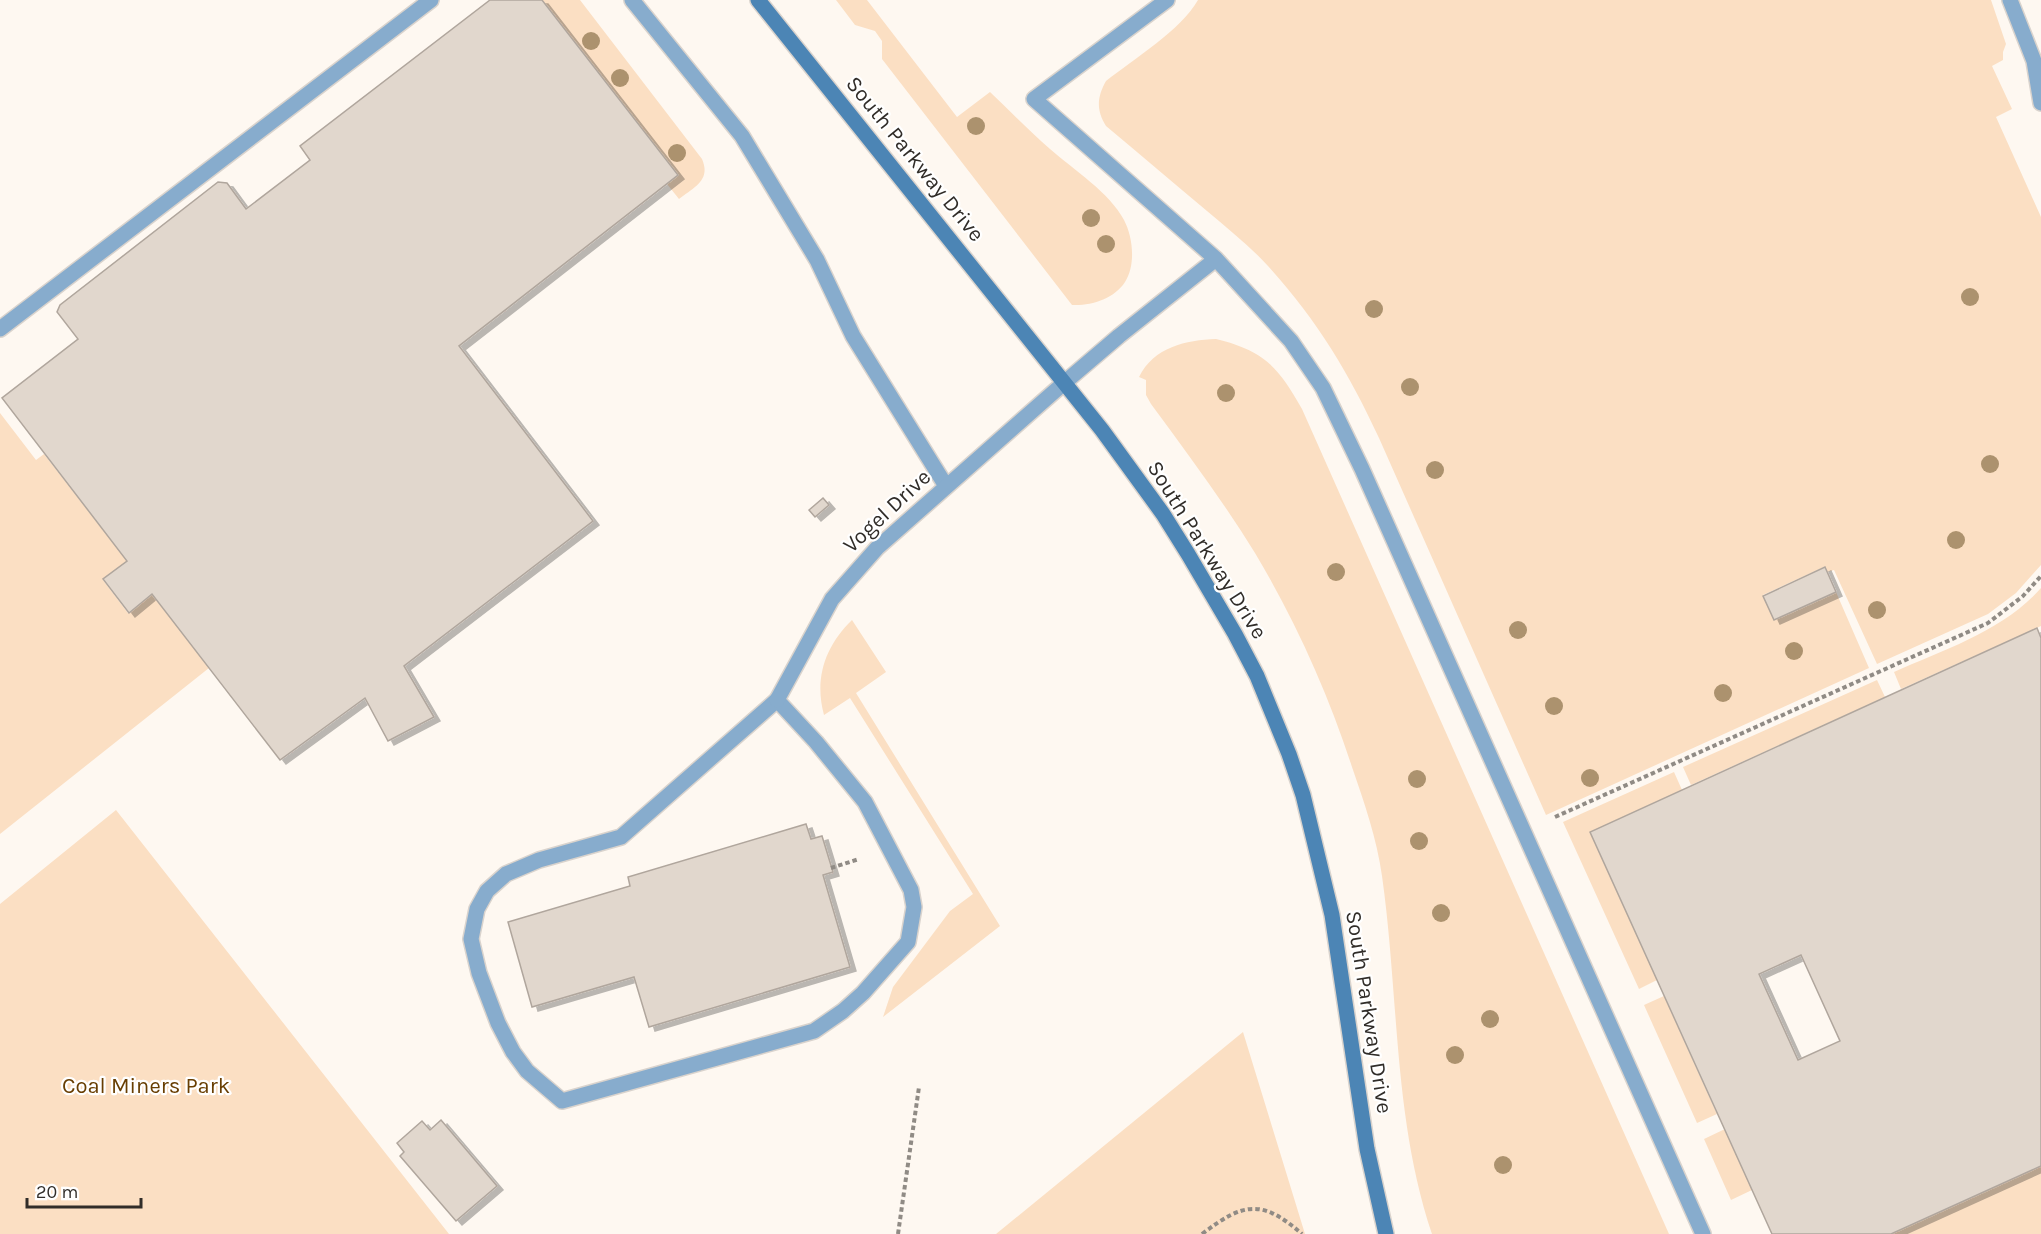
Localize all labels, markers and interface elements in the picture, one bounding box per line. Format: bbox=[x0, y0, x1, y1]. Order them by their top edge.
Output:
street label: South Parkway Drive bbox=[840, 71, 990, 247]
street label: South Parkway Drive bbox=[1142, 456, 1272, 644]
street label: Vogel Drive bbox=[838, 464, 936, 558]
street label: South Parkway Drive bbox=[1340, 909, 1398, 1115]
park label: Coal Miners Park bbox=[62, 1073, 230, 1099]
scale bar bbox=[27, 1171, 141, 1209]
text: 20 m bbox=[36, 1181, 78, 1203]

